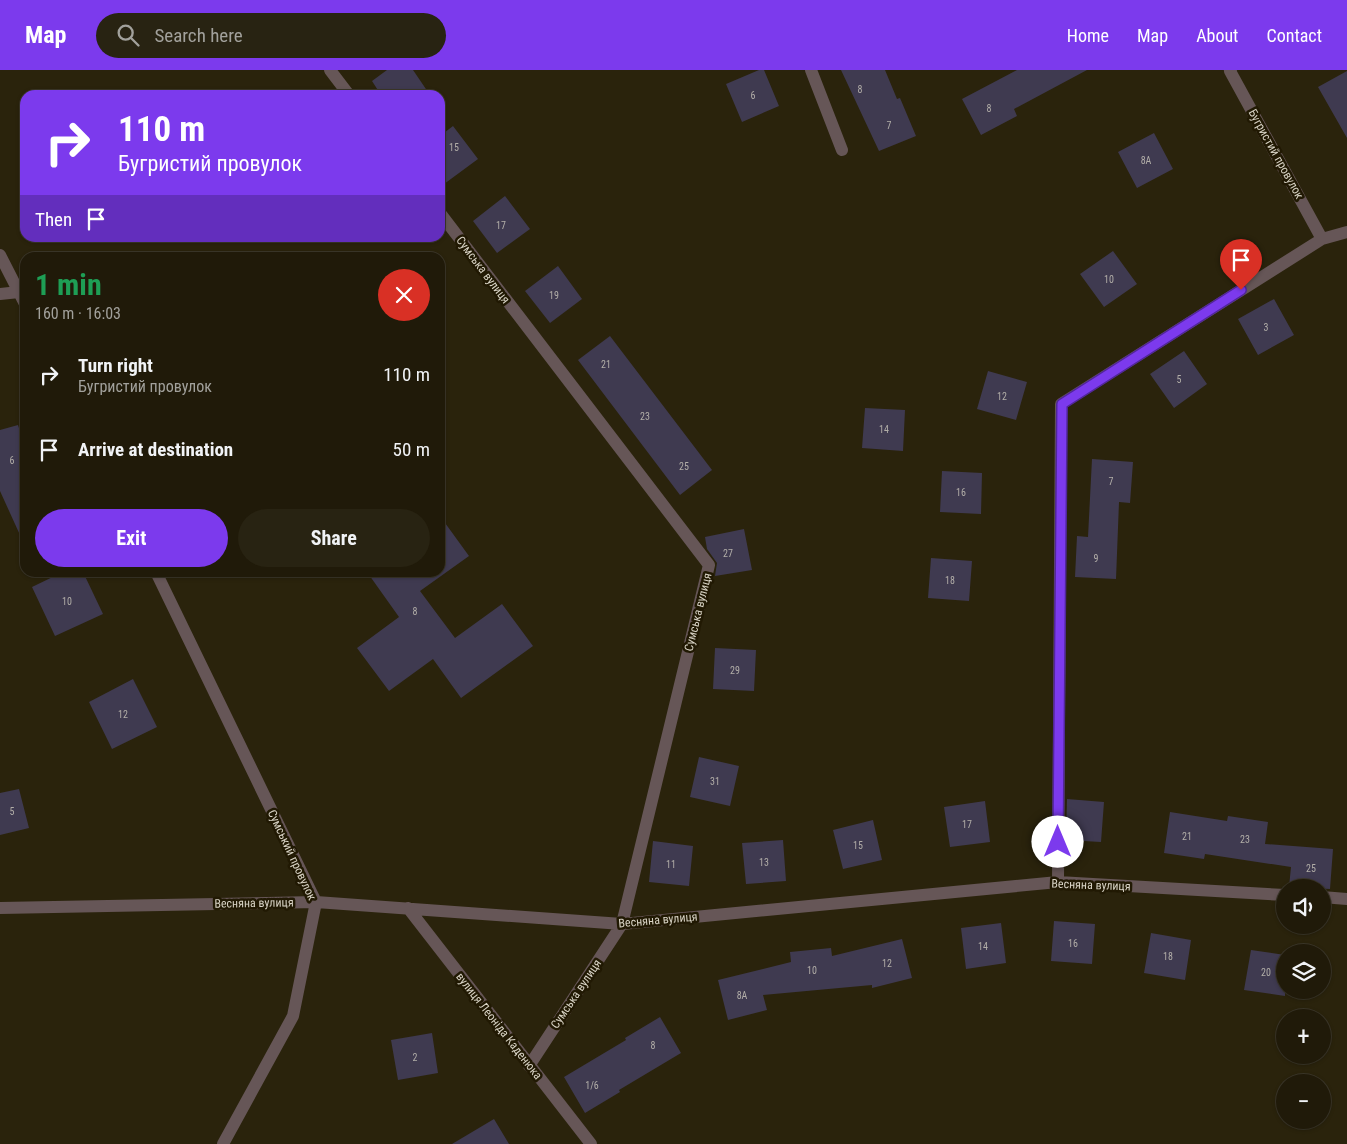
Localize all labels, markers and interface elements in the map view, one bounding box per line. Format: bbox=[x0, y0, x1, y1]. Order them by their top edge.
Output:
search box bbox=[96, 13, 446, 58]
text: Map bbox=[25, 21, 66, 49]
icon: search bbox=[114, 21, 142, 49]
text: Search here bbox=[154, 24, 243, 47]
text: Home bbox=[1067, 25, 1109, 46]
text: Map bbox=[1137, 25, 1168, 46]
text: About bbox=[1196, 25, 1238, 46]
text: Contact bbox=[1266, 25, 1322, 46]
house number: 8 bbox=[858, 84, 863, 95]
house number: 6 bbox=[751, 90, 756, 101]
house number: 8 bbox=[987, 103, 992, 114]
street label: Бугристий провулок bbox=[1246, 107, 1307, 202]
text: 110 m bbox=[118, 109, 205, 150]
icon: right bbox=[35, 110, 100, 175]
house number: 7 bbox=[887, 120, 892, 131]
house number: 15 bbox=[449, 142, 459, 153]
text: Бугристий провулок bbox=[118, 151, 302, 176]
house number: 8А bbox=[1141, 155, 1152, 166]
icon: arrive bbox=[82, 205, 110, 233]
text: Then bbox=[35, 208, 72, 231]
house number: 17 bbox=[496, 220, 506, 231]
street label: Сумська вулиця bbox=[453, 234, 513, 306]
pin bbox=[1220, 239, 1262, 290]
icon: arrive bbox=[1227, 246, 1255, 274]
text: 1 min bbox=[35, 267, 102, 302]
button: close bbox=[378, 269, 430, 321]
house number: 10 bbox=[1104, 274, 1114, 285]
house number: 19 bbox=[549, 290, 559, 301]
text: 160 m · 16:03 bbox=[35, 304, 121, 323]
house number: 3 bbox=[1264, 322, 1269, 333]
text: Turn right bbox=[78, 354, 153, 377]
house number: 21 bbox=[601, 359, 611, 370]
icon: right bbox=[35, 361, 63, 389]
text: 110 m bbox=[383, 363, 430, 386]
house number: 5 bbox=[1177, 374, 1182, 385]
text: Бугристий провулок bbox=[78, 377, 212, 396]
house number: 12 bbox=[997, 391, 1007, 402]
house number: 23 bbox=[640, 411, 650, 422]
house number: 14 bbox=[879, 424, 889, 435]
icon: arrive bbox=[35, 436, 63, 464]
text: Arrive at destination bbox=[78, 438, 233, 461]
text: 50 m bbox=[393, 438, 430, 461]
house number: 6 bbox=[10, 455, 15, 466]
house number: 25 bbox=[679, 461, 689, 472]
house number: 7 bbox=[1109, 476, 1114, 487]
house number: 16 bbox=[956, 487, 966, 498]
button: Exit bbox=[35, 509, 228, 567]
button: Share bbox=[238, 509, 430, 567]
house number: 27 bbox=[723, 548, 733, 559]
house number: 9 bbox=[1094, 553, 1099, 564]
street label: Сумська вулиця bbox=[682, 571, 714, 653]
house number: 18 bbox=[945, 575, 955, 586]
house number: 10 bbox=[62, 596, 72, 607]
house number: 8 bbox=[413, 606, 418, 617]
house number: 29 bbox=[730, 665, 740, 676]
house number: 12 bbox=[118, 709, 128, 720]
house number: 31 bbox=[710, 776, 720, 787]
house number: 5 bbox=[10, 806, 15, 817]
street label: Сумський провулок bbox=[265, 808, 319, 903]
position arrow bbox=[1031, 815, 1083, 867]
house number: 17 bbox=[962, 819, 972, 830]
house number: 21 bbox=[1182, 831, 1192, 842]
house number: 23 bbox=[1240, 834, 1250, 845]
house number: 15 bbox=[853, 840, 863, 851]
house number: 13 bbox=[759, 857, 769, 868]
house number: 11 bbox=[666, 859, 676, 870]
house number: 25 bbox=[1306, 863, 1316, 874]
street label: Весняна вулиця bbox=[1051, 877, 1131, 893]
map controls bbox=[1276, 879, 1331, 1129]
button: sound bbox=[1276, 879, 1331, 934]
street label: Весняна вулиця bbox=[214, 895, 294, 911]
street label: Весняна вулиця bbox=[618, 910, 698, 930]
house number: 16 bbox=[1068, 938, 1078, 949]
house number: 14 bbox=[978, 941, 988, 952]
button: layers bbox=[1276, 944, 1331, 999]
house number: 18 bbox=[1163, 951, 1173, 962]
street label: Сумська вулиця bbox=[548, 957, 604, 1031]
house number: 12 bbox=[882, 958, 892, 969]
house number: 10 bbox=[807, 965, 817, 976]
house number: 20 bbox=[1261, 967, 1271, 978]
street label: вулиця Леоніда Каденюка bbox=[453, 970, 545, 1082]
house number: 8А bbox=[737, 990, 748, 1001]
button: + bbox=[1276, 1009, 1331, 1064]
house number: 8 bbox=[651, 1040, 656, 1051]
house number: 2 bbox=[413, 1052, 418, 1063]
button: − bbox=[1276, 1074, 1331, 1129]
house number: 1/6 bbox=[585, 1080, 599, 1091]

